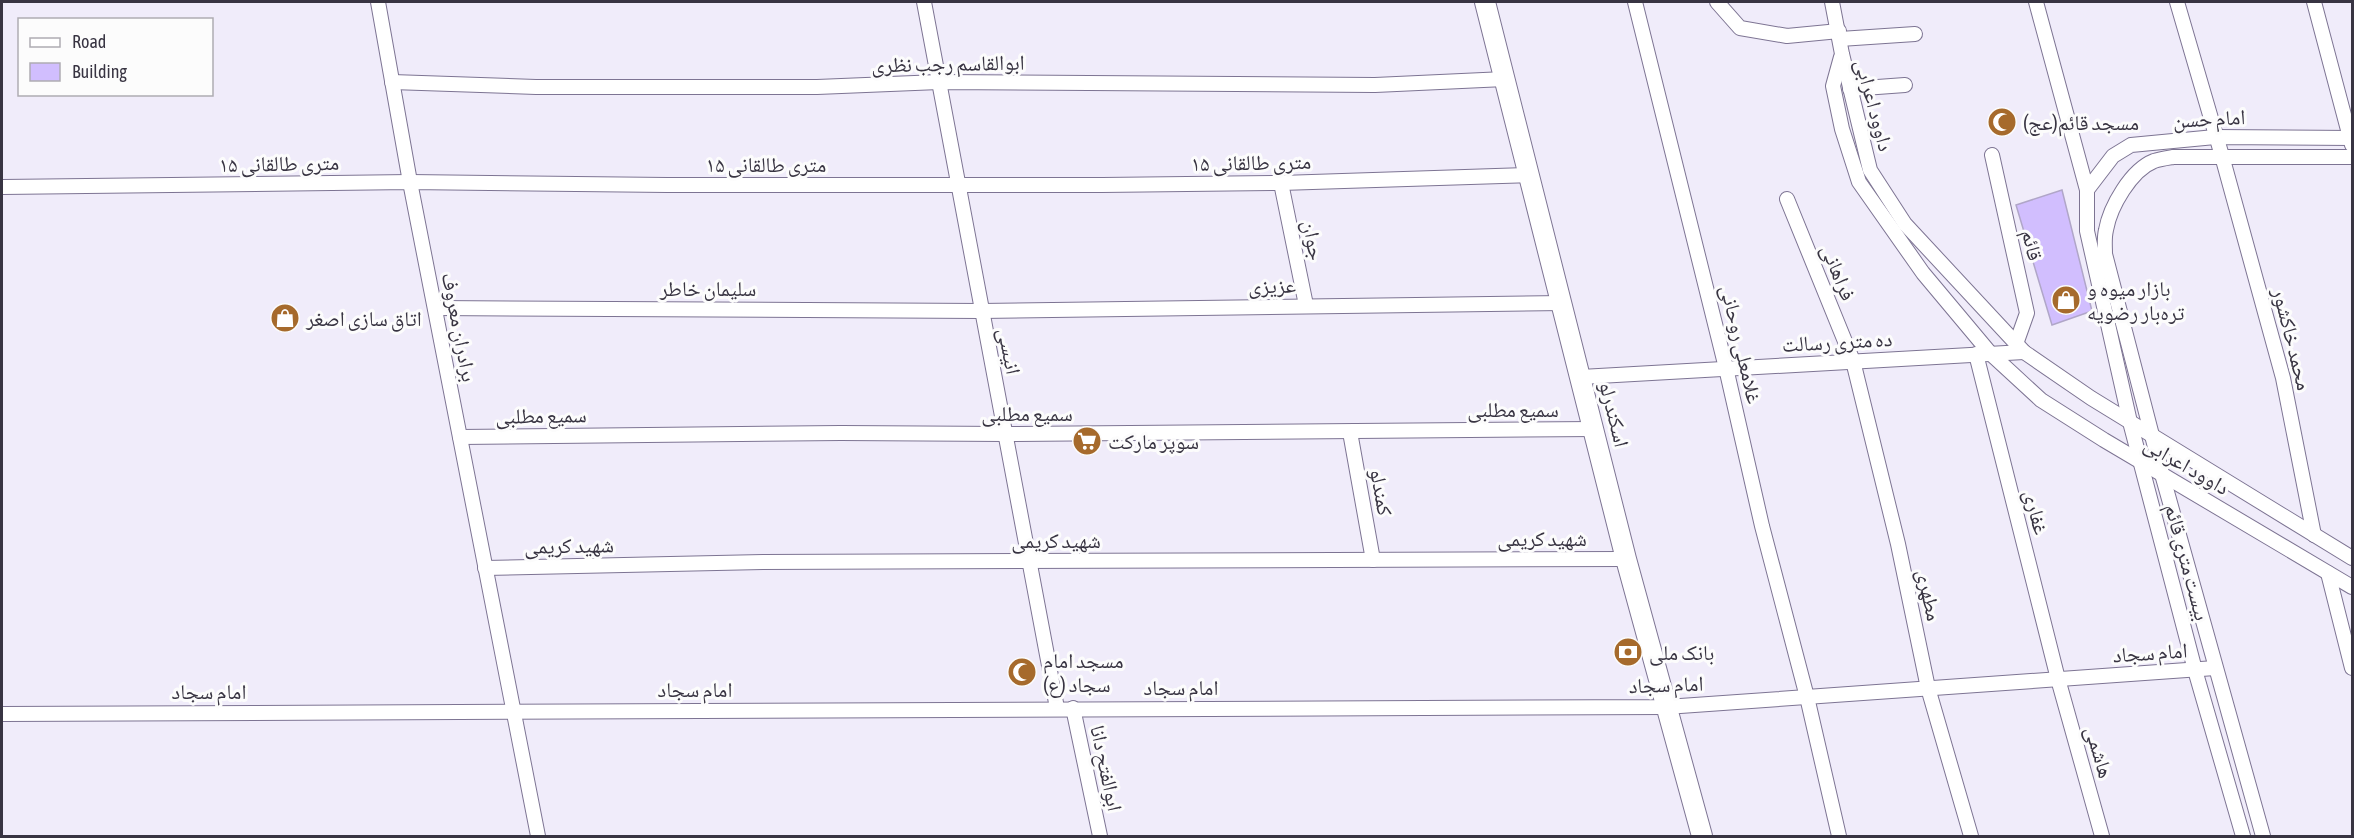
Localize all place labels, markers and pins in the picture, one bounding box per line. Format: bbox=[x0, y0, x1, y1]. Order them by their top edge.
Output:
mosque icon: مسجد قائم(عج) bbox=[1986, 106, 2018, 138]
place label: مسجد قائم(عج) bbox=[2023, 110, 2139, 137]
place label: بازار میوه و تره‌بار رضویه bbox=[2087, 276, 2184, 325]
shop icon: بازار میوه و تره‌بار رضویه bbox=[2050, 284, 2082, 316]
shop icon: اتاق سازی اصغر bbox=[269, 302, 301, 334]
place label: اتاق سازی اصغر bbox=[305, 306, 422, 332]
supermarket icon: سوپر مارکت bbox=[1071, 425, 1103, 457]
place label: سوپر مارکت bbox=[1108, 429, 1199, 454]
bank icon: بانک ملی bbox=[1612, 636, 1644, 668]
place label: بانک ملی bbox=[1649, 640, 1714, 666]
place label: مسجد امام سجاد (ع) bbox=[1043, 648, 1123, 698]
mosque icon: مسجد امام سجاد (ع) bbox=[1006, 656, 1038, 688]

